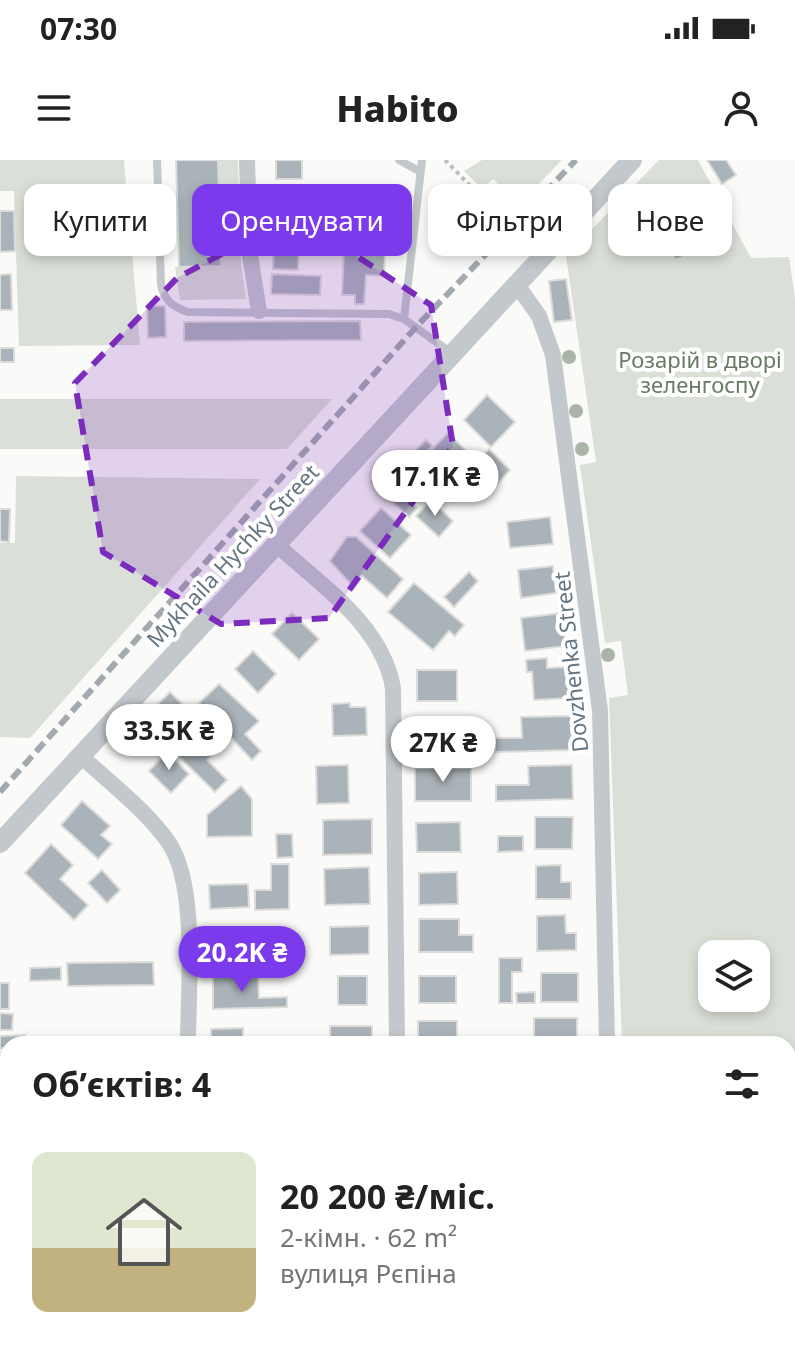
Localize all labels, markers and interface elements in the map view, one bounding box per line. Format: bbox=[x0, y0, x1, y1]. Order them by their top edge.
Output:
text: 07:30 bbox=[40, 8, 117, 49]
text: Habito bbox=[336, 84, 459, 133]
icon: menu bbox=[32, 86, 76, 130]
icon: person bbox=[719, 86, 763, 130]
chip: Купити bbox=[24, 184, 176, 256]
chip: Орендувати bbox=[192, 184, 412, 256]
chip: Фільтри bbox=[428, 184, 592, 256]
chip: Нове bbox=[608, 184, 732, 256]
park label: Розарій в дворі зеленгоспу bbox=[618, 344, 782, 399]
pin: 17.1K ₴ bbox=[361, 450, 509, 518]
street label: Mykhaila Hychky Street bbox=[139, 457, 325, 653]
text: 17.1K ₴ bbox=[390, 458, 480, 494]
street label: Dovzhenka Street bbox=[546, 570, 594, 754]
pin: 33.5K ₴ bbox=[95, 704, 243, 772]
text: 33.5K ₴ bbox=[124, 712, 214, 748]
pin: 27K ₴ bbox=[387, 716, 499, 784]
text: 27K ₴ bbox=[409, 724, 477, 760]
pin: 20.2K ₴ bbox=[168, 926, 316, 994]
text: 20.2K ₴ bbox=[197, 934, 287, 970]
map controls bbox=[698, 940, 770, 1012]
button: layers bbox=[698, 940, 770, 1012]
text: Об’єктів: 4 bbox=[32, 1061, 211, 1107]
icon: filters bbox=[720, 1062, 764, 1106]
text: 20 200 ₴/міс. bbox=[280, 1173, 495, 1219]
icon: home bbox=[96, 1184, 192, 1280]
text: 2-кімн. · 62 m² bbox=[280, 1219, 457, 1255]
text: вулиця Рєпіна bbox=[280, 1255, 457, 1291]

